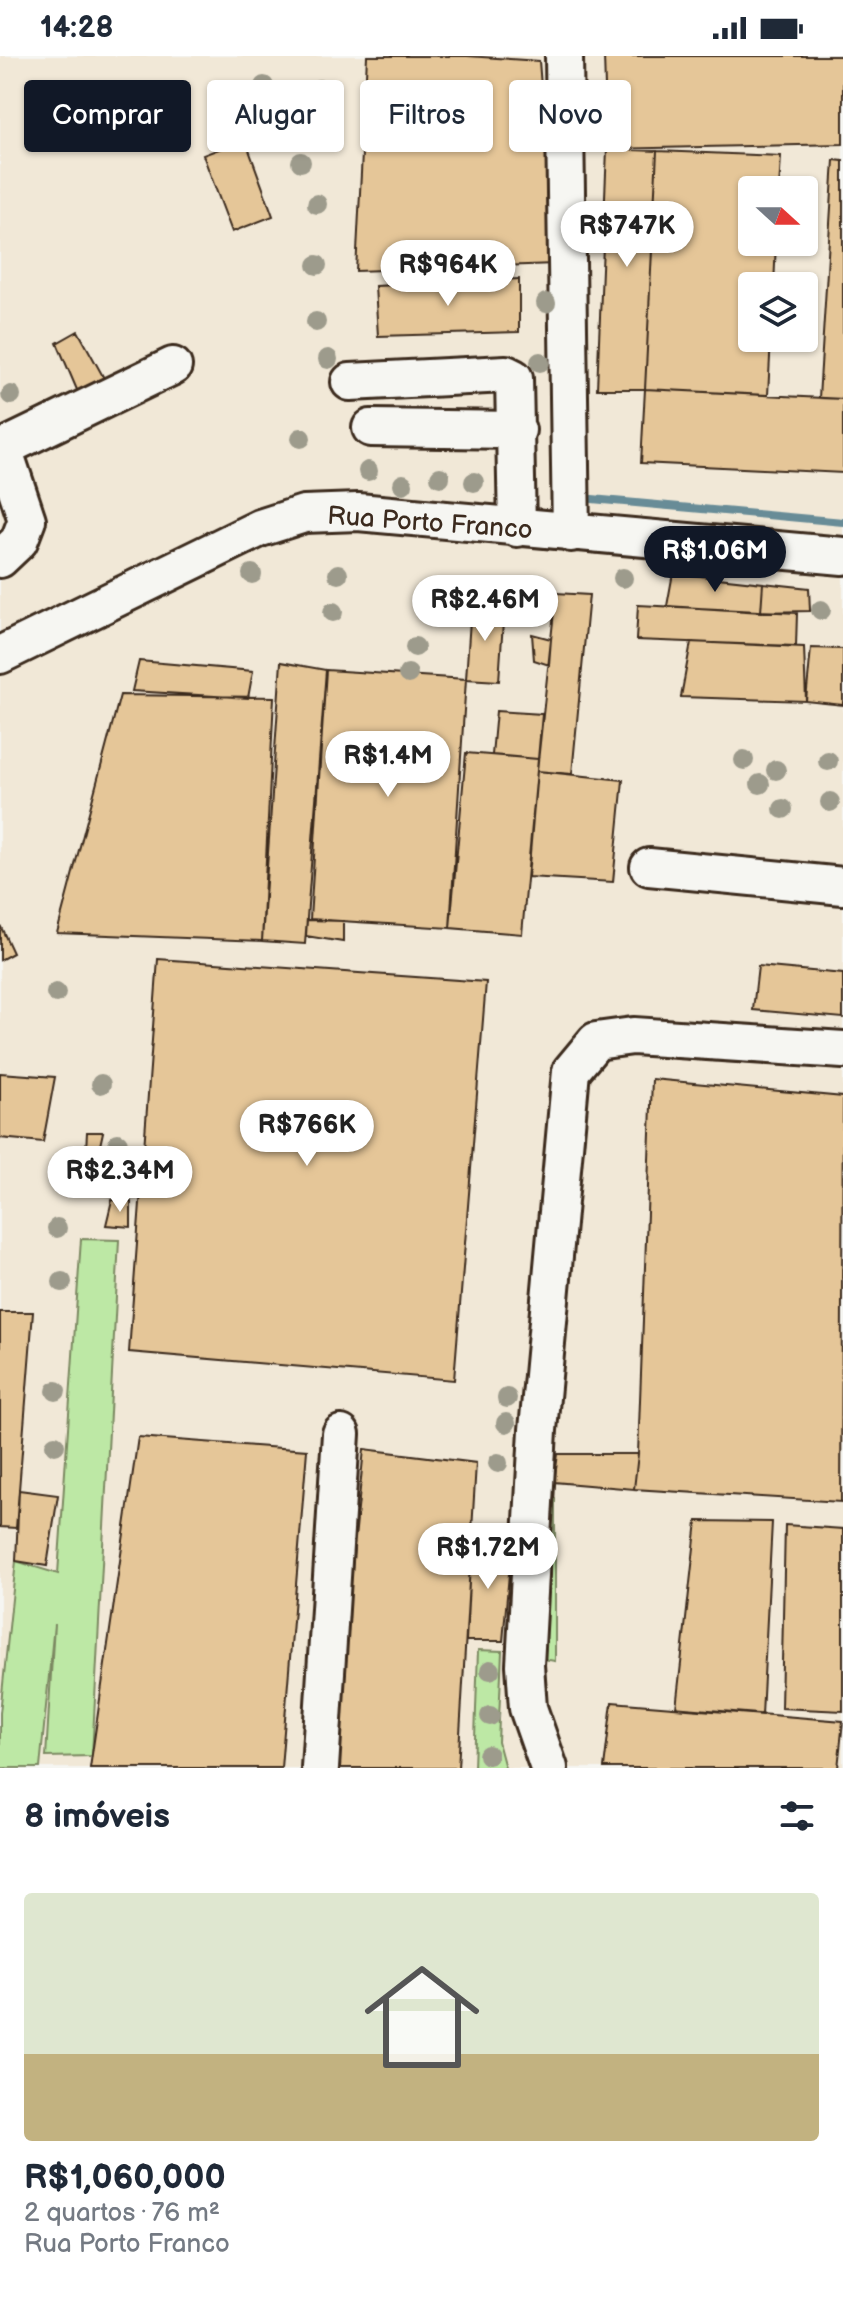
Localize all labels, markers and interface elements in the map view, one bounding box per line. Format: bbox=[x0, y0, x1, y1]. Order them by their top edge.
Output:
text: 14:28 bbox=[40, 10, 114, 46]
chip: Comprar bbox=[24, 80, 191, 152]
chip: Alugar bbox=[207, 80, 344, 152]
chip: Filtros bbox=[360, 80, 493, 152]
chip: Novo bbox=[509, 80, 631, 152]
north arrow bbox=[738, 176, 818, 256]
map controls bbox=[738, 176, 818, 352]
pin: R$747K bbox=[562, 201, 692, 269]
text: R$747K bbox=[579, 211, 675, 242]
pin: R$964K bbox=[383, 240, 513, 308]
text: R$964K bbox=[399, 250, 497, 281]
button: layers bbox=[738, 272, 818, 352]
street label: Rua Porto Franco bbox=[326, 501, 534, 546]
pin: R$1.06M bbox=[641, 526, 789, 594]
text: R$1.06M bbox=[662, 536, 768, 567]
pin: R$2.46M bbox=[411, 575, 559, 643]
text: R$2.46M bbox=[430, 585, 540, 616]
pin: R$1.4M bbox=[323, 731, 453, 799]
text: R$1.4M bbox=[343, 741, 433, 772]
pin: R$766K bbox=[242, 1100, 372, 1168]
text: R$766K bbox=[258, 1110, 356, 1141]
pin: R$2.34M bbox=[46, 1146, 194, 1214]
text: R$2.34M bbox=[65, 1156, 175, 1187]
pin: R$1.72M bbox=[414, 1523, 562, 1591]
text: R$1.72M bbox=[436, 1533, 540, 1564]
icon: filters bbox=[775, 1794, 819, 1838]
text: 8 imóveis bbox=[24, 1796, 170, 1837]
icon: home bbox=[350, 1945, 494, 2089]
text: R$1,060,000 bbox=[24, 2157, 226, 2198]
text: 2 quartos · 76 m² bbox=[24, 2198, 220, 2229]
text: Rua Porto Franco bbox=[24, 2229, 230, 2260]

